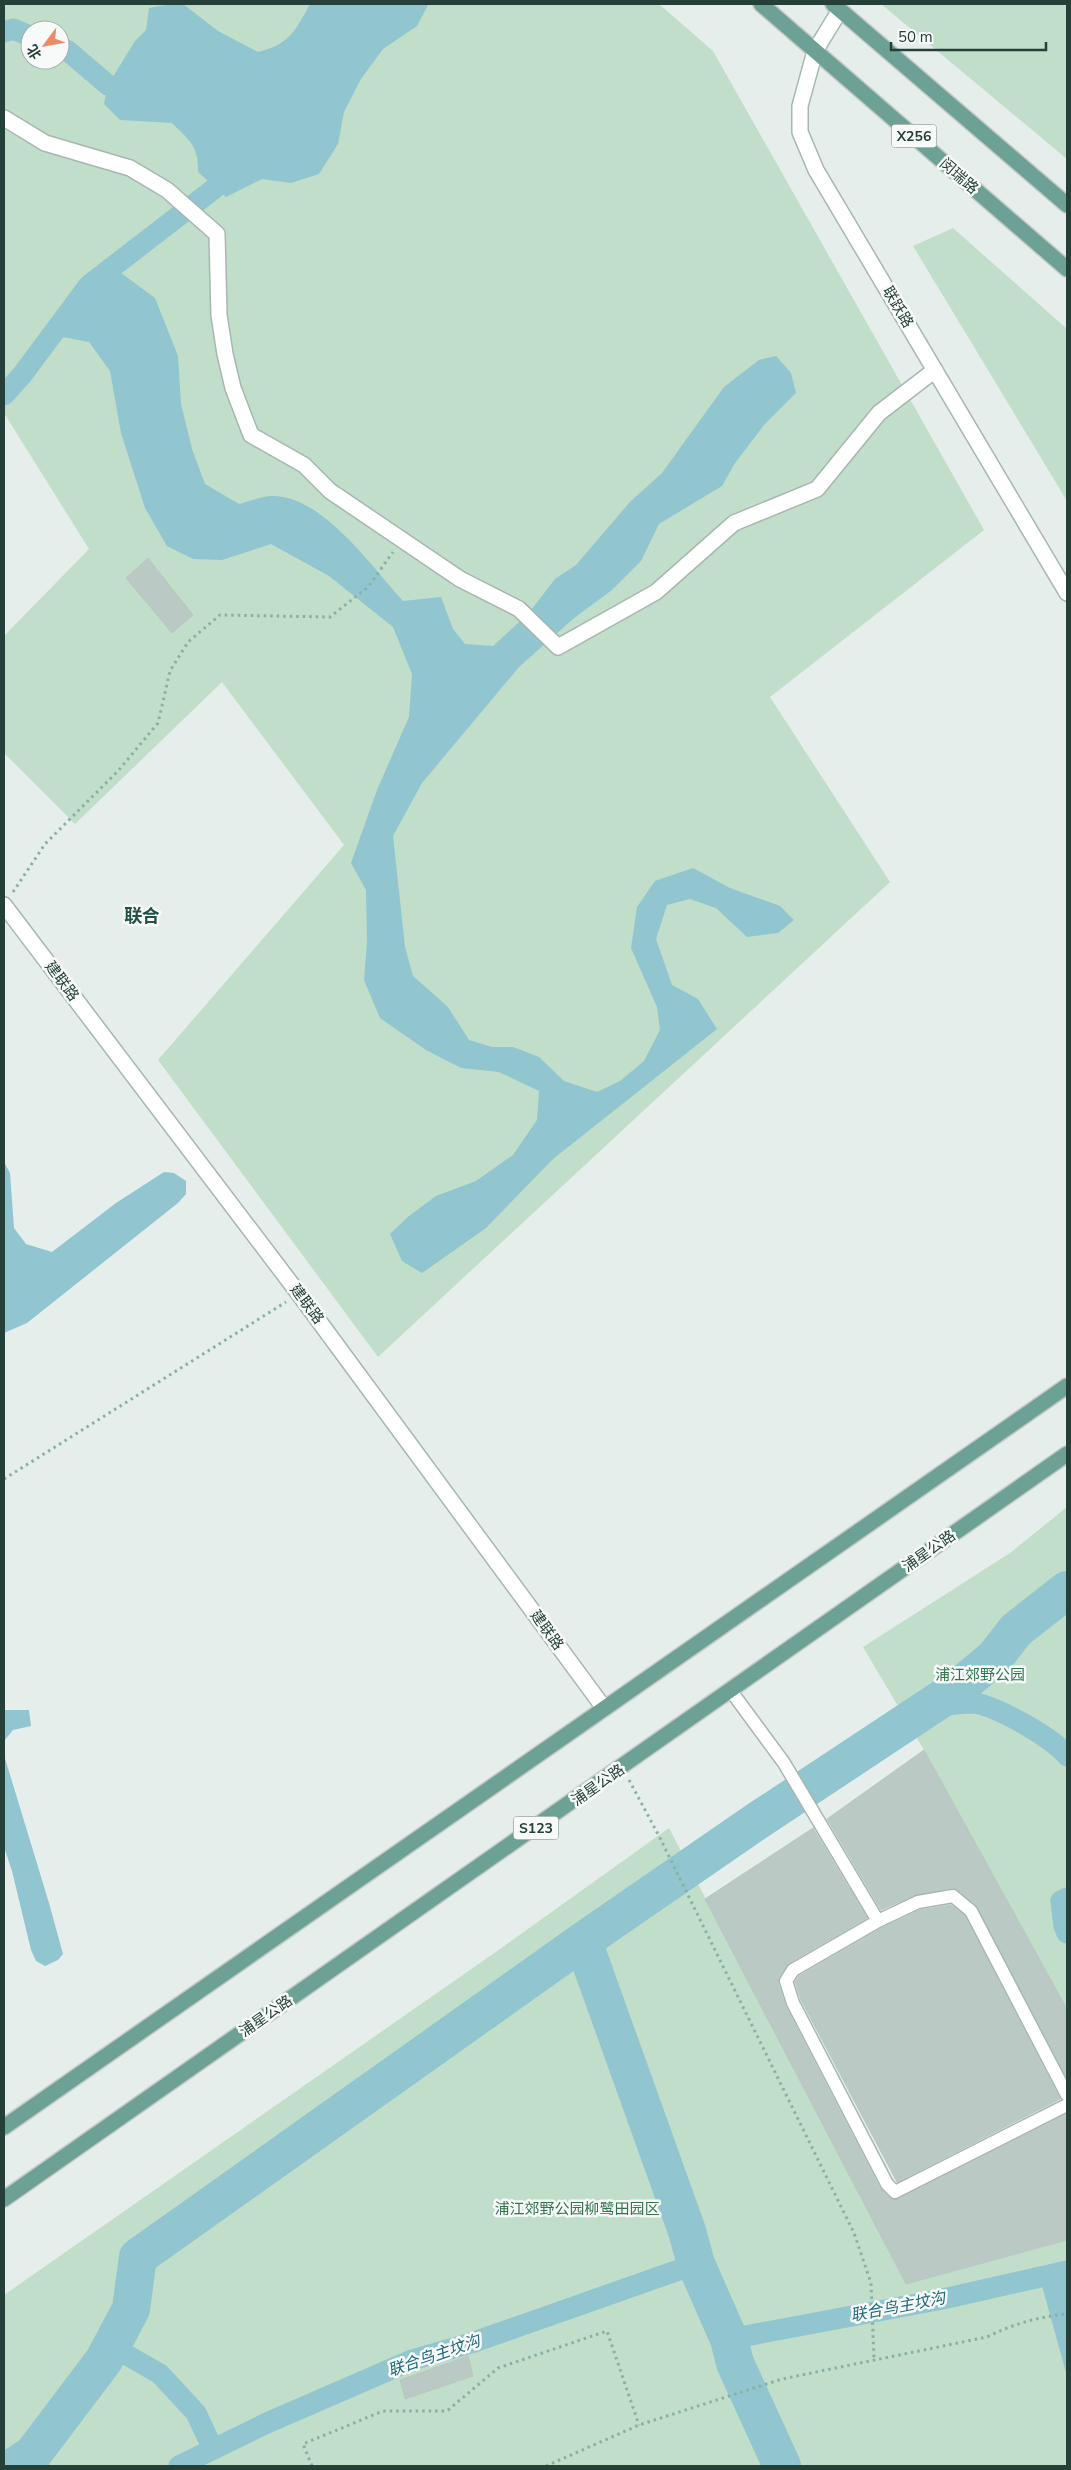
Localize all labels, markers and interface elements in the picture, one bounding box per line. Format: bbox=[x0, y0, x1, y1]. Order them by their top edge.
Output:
north arrow bbox=[20, 20, 70, 70]
scale bar bbox=[891, 20, 1046, 52]
text: 50 m bbox=[898, 27, 933, 47]
text: 北 bbox=[23, 41, 46, 63]
road number: X256 bbox=[892, 124, 936, 148]
street label: 闵瑞路 bbox=[935, 154, 983, 198]
street label: 联跃路 bbox=[878, 283, 918, 331]
district label: 联合 bbox=[124, 904, 160, 928]
street label: 建联路 bbox=[40, 957, 84, 1005]
street label: 建联路 bbox=[285, 1280, 329, 1328]
street label: 浦星公路 bbox=[899, 1526, 959, 1576]
street label: 建联路 bbox=[526, 1606, 568, 1654]
park label: 浦江郊野公园 bbox=[935, 1665, 1025, 1685]
street label: 浦星公路 bbox=[568, 1760, 628, 1810]
road number: S123 bbox=[514, 1816, 558, 1840]
street label: 浦星公路 bbox=[236, 1991, 296, 2041]
park label: 浦江郊野公园柳鹭田园区 bbox=[494, 2199, 660, 2219]
water label: 联合鸟主坟沟 bbox=[849, 2287, 949, 2327]
water label: 联合鸟主坟沟 bbox=[385, 2329, 485, 2382]

